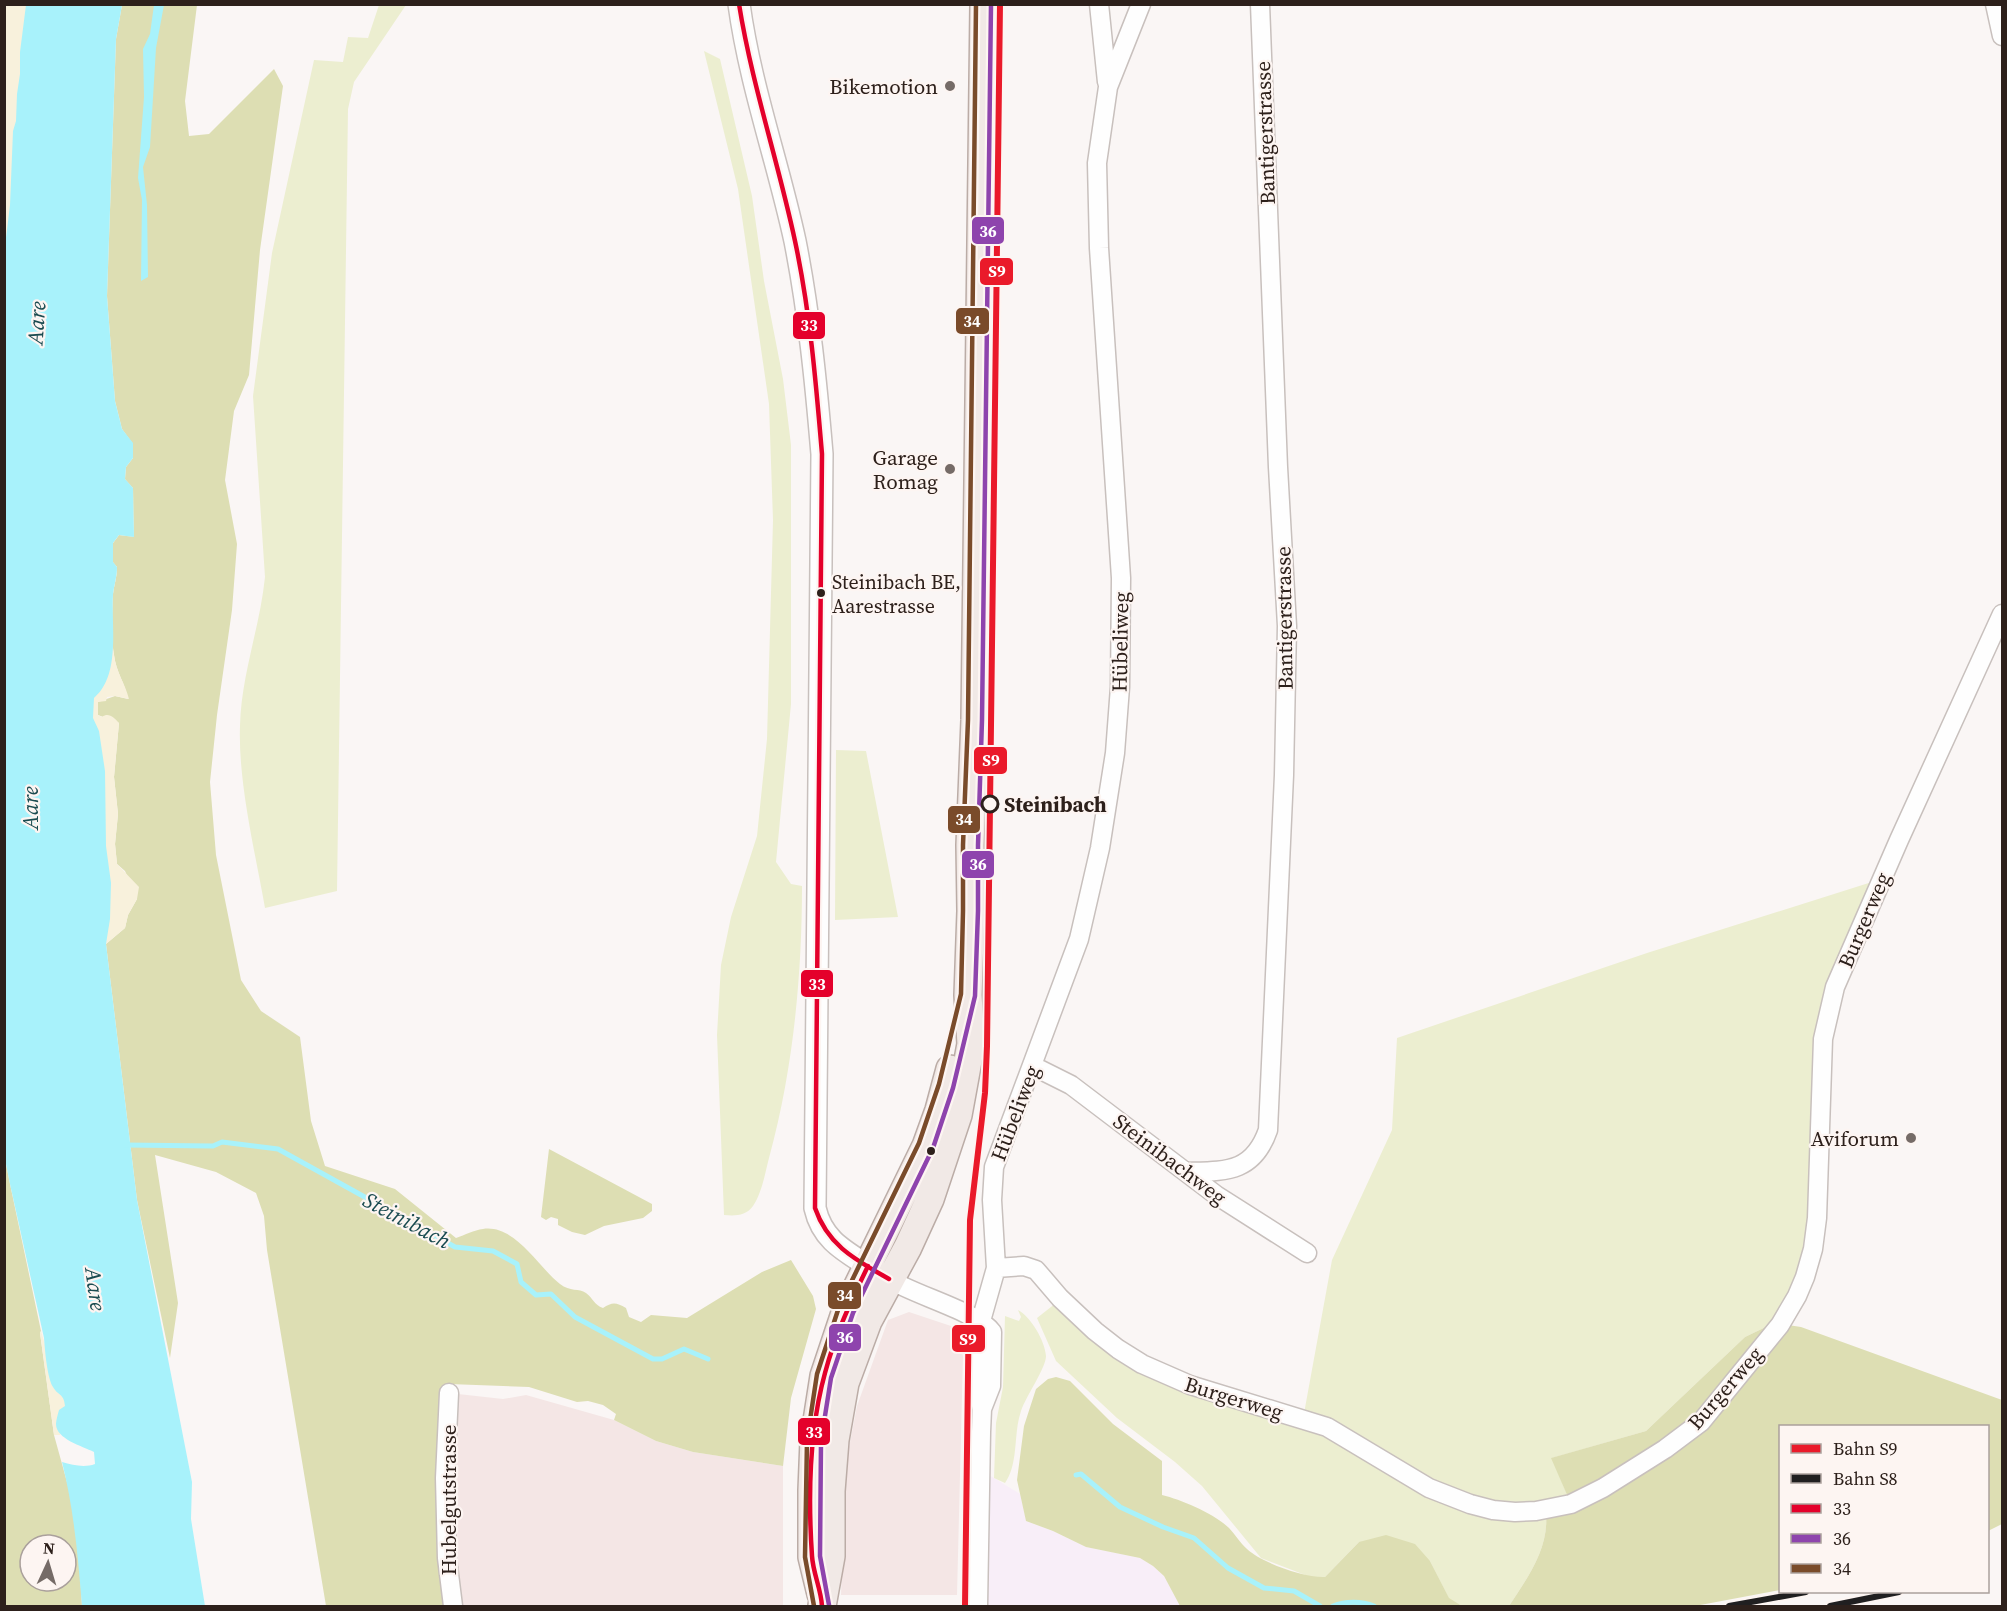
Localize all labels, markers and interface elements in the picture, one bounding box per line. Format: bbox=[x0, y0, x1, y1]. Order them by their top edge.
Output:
street label: Bantigerstrasse bbox=[1248, 61, 1282, 205]
place label: Bikemotion bbox=[829, 72, 938, 101]
marker: Bikemotion bbox=[943, 79, 957, 93]
line badge: 36 bbox=[971, 216, 1005, 245]
text: 36 bbox=[979, 220, 997, 242]
line badge: S9 bbox=[979, 257, 1014, 286]
text: S9 bbox=[988, 260, 1006, 282]
water label: Aare bbox=[19, 300, 52, 348]
line badge: 34 bbox=[955, 307, 990, 335]
text: 34 bbox=[963, 310, 981, 332]
line badge: 33 bbox=[792, 311, 826, 340]
text: 33 bbox=[800, 314, 818, 336]
place label: Garage Romag bbox=[873, 443, 938, 496]
marker: Garage Romag bbox=[943, 462, 957, 476]
street label: Bantigerstrasse bbox=[1268, 546, 1300, 690]
place label: Steinibach BE, Aarestrasse bbox=[832, 568, 961, 620]
marker: Steinibach BE, Aarestrasse bbox=[815, 587, 827, 599]
street label: Hübeliweg bbox=[1105, 591, 1135, 692]
line badge: S9 bbox=[973, 746, 1008, 775]
text: S9 bbox=[982, 749, 1000, 771]
water label: Aare bbox=[15, 786, 45, 832]
place label: Steinibach bbox=[1004, 790, 1107, 819]
marker: Steinibach bbox=[981, 795, 999, 813]
line badge: 34 bbox=[947, 805, 981, 834]
text: 34 bbox=[955, 808, 973, 830]
line badge: 36 bbox=[961, 850, 995, 879]
text: 36 bbox=[969, 853, 987, 875]
street label: Burgerweg bbox=[1831, 868, 1897, 972]
line badge: 33 bbox=[800, 969, 834, 998]
text: 33 bbox=[808, 973, 826, 995]
street label: Hübeliweg bbox=[983, 1061, 1047, 1165]
street label: Steinibachweg bbox=[1107, 1107, 1233, 1211]
place label: Aviforum bbox=[1811, 1124, 1899, 1153]
marker: Aviforum bbox=[1904, 1131, 1918, 1145]
unlabelled marker bbox=[925, 1145, 937, 1157]
water label: Steinibach bbox=[358, 1184, 456, 1256]
water label: Aare bbox=[78, 1263, 114, 1313]
line badge: 34 bbox=[827, 1281, 862, 1310]
text: 34 bbox=[836, 1284, 854, 1306]
line badge: 36 bbox=[828, 1323, 862, 1352]
line badge: S9 bbox=[951, 1324, 986, 1353]
text: 36 bbox=[836, 1326, 854, 1348]
text: S9 bbox=[959, 1328, 977, 1350]
street label: Burgerweg bbox=[1681, 1340, 1769, 1436]
street label: Burgerweg bbox=[1181, 1369, 1287, 1427]
line badge: 33 bbox=[797, 1417, 831, 1446]
text: 33 bbox=[805, 1421, 823, 1443]
street label: Hubelgutstrasse bbox=[434, 1424, 463, 1576]
legend bbox=[1779, 1425, 1989, 1593]
text: Bahn S9 bbox=[1833, 1436, 1898, 1461]
text: Bahn S8 bbox=[1833, 1466, 1898, 1491]
text: 33 bbox=[1833, 1496, 1851, 1521]
text: 36 bbox=[1833, 1526, 1851, 1551]
north arrow bbox=[18, 1533, 78, 1593]
text: N bbox=[42, 1537, 56, 1559]
text: 34 bbox=[1833, 1556, 1851, 1581]

